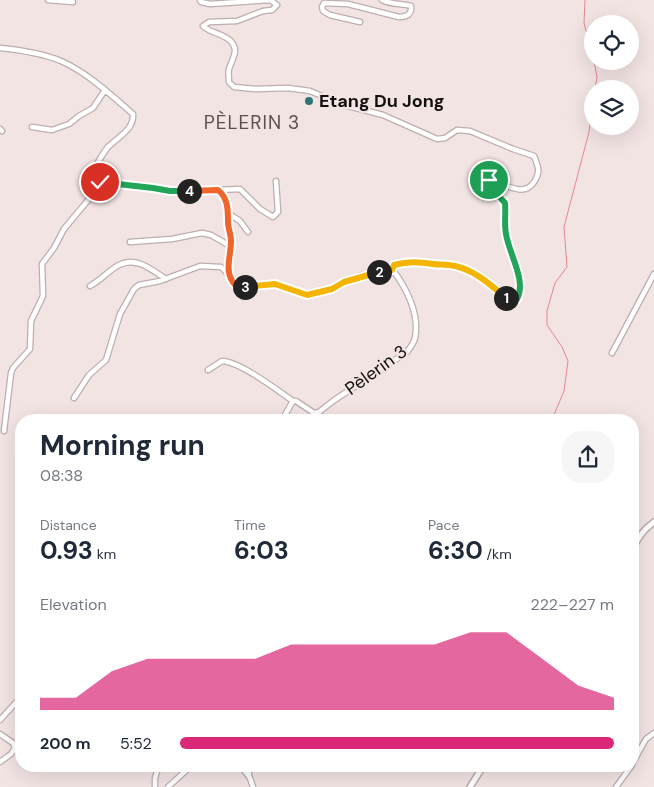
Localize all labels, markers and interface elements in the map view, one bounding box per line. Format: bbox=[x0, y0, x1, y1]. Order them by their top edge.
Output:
map controls bbox=[584, 15, 639, 135]
button: locate bbox=[584, 15, 639, 70]
button: layers bbox=[584, 80, 639, 135]
place label: Etang Du Jong bbox=[319, 89, 445, 113]
marker: Etang Du Jong bbox=[303, 95, 315, 107]
district label: PÈLERIN 3 bbox=[204, 110, 300, 135]
pin bbox=[468, 159, 510, 201]
pin bbox=[79, 161, 121, 203]
icon: arrive bbox=[475, 166, 503, 194]
icon: check bbox=[86, 168, 114, 196]
pin: 4 bbox=[176, 178, 202, 204]
text: 4 bbox=[185, 182, 194, 200]
pin: 2 bbox=[366, 260, 392, 284]
text: 2 bbox=[375, 263, 384, 281]
pin: 3 bbox=[232, 274, 258, 300]
text: 3 bbox=[241, 278, 250, 296]
pin: 1 bbox=[494, 286, 518, 310]
text: 1 bbox=[504, 289, 509, 307]
street label: Pèlerin 3 bbox=[340, 339, 412, 401]
text: Morning run bbox=[40, 427, 205, 464]
button: share bbox=[562, 431, 614, 483]
text: 08:38 bbox=[40, 465, 83, 486]
text: Distance bbox=[40, 516, 97, 534]
text: Time bbox=[234, 516, 266, 534]
text: Pace bbox=[428, 516, 459, 534]
text: 0.93 bbox=[40, 534, 93, 567]
text: 6:03 bbox=[234, 534, 289, 567]
text: 6:30 bbox=[428, 534, 483, 567]
text: km bbox=[93, 545, 116, 563]
text: /km bbox=[483, 545, 512, 563]
text: Elevation bbox=[40, 594, 107, 615]
text: 222–227 m bbox=[530, 594, 614, 615]
text: 200 m bbox=[40, 733, 91, 754]
text: 5:52 bbox=[120, 733, 152, 754]

